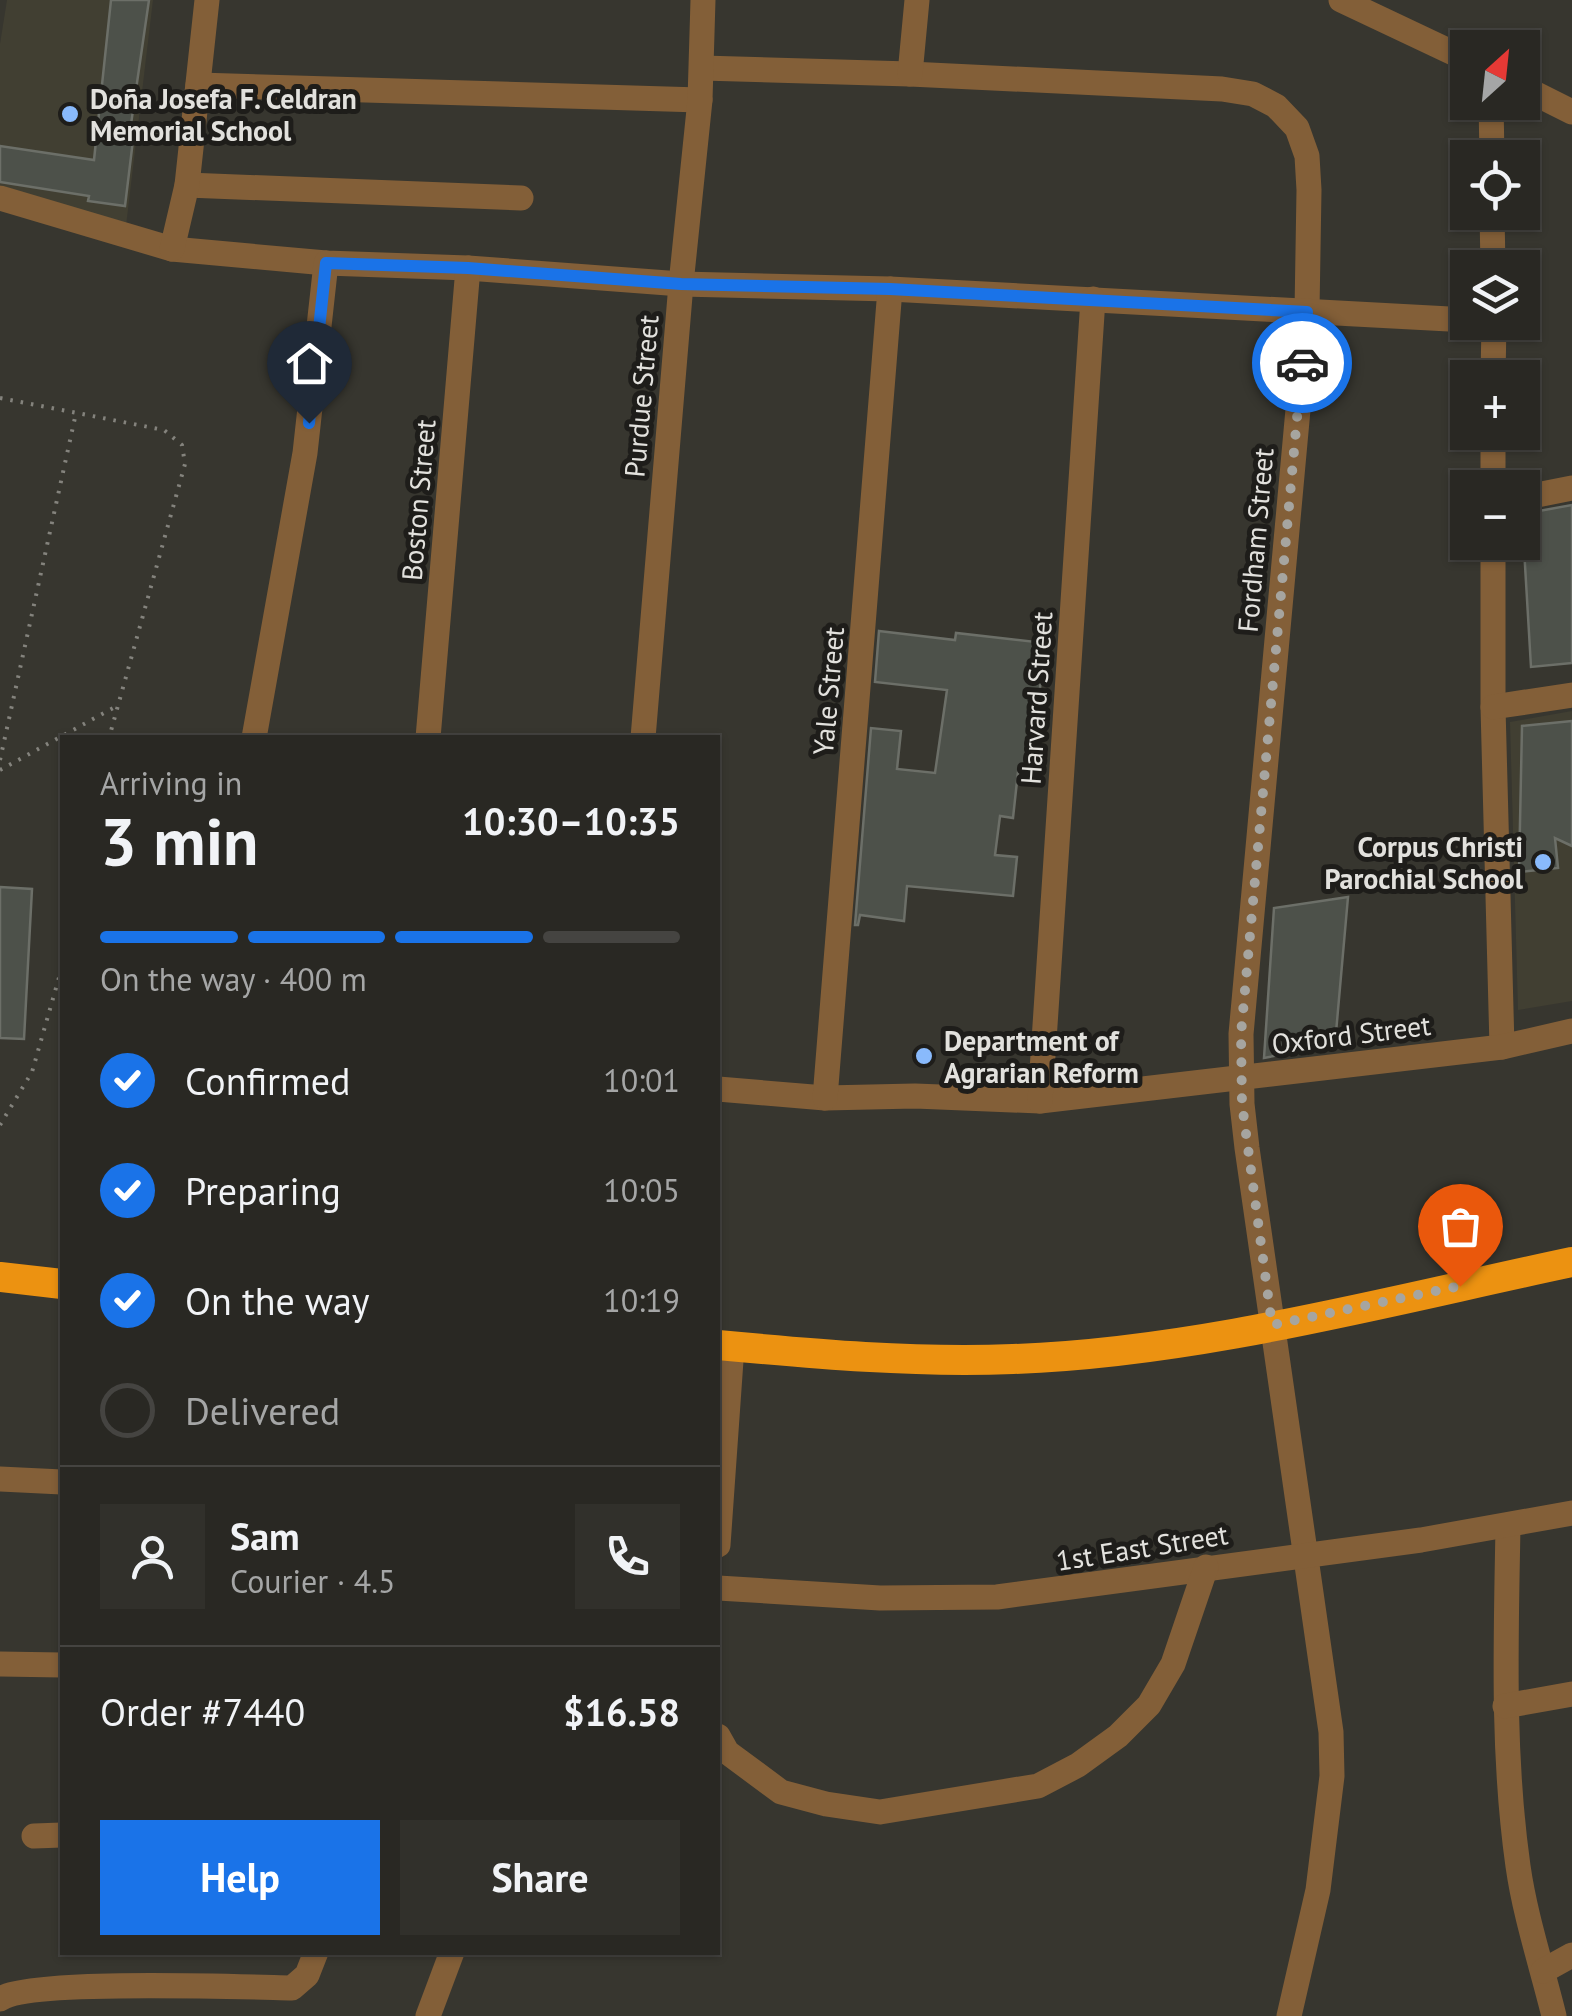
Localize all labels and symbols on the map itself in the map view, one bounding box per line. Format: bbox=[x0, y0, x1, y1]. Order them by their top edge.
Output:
north arrow bbox=[1450, 30, 1540, 120]
place label: Doña Josefa F. Celdran Memorial School bbox=[90, 80, 357, 149]
marker: Doña Josefa F. Celdran Memorial School bbox=[59, 103, 81, 125]
street label: Purdue Street bbox=[615, 313, 667, 479]
courier bbox=[1252, 313, 1352, 413]
pin bbox=[267, 321, 352, 424]
street label: Boston Street bbox=[393, 417, 444, 582]
street label: Fordham Street bbox=[1229, 446, 1282, 634]
street label: Harvard Street bbox=[1012, 610, 1061, 786]
street label: Yale Street bbox=[804, 625, 852, 757]
place label: Corpus Christi Parochial School bbox=[1324, 828, 1524, 897]
marker: Corpus Christi Parochial School bbox=[1532, 851, 1554, 873]
street label: Oxford Street bbox=[1269, 1006, 1433, 1062]
place label: Department of Agrarian Reform bbox=[944, 1022, 1139, 1091]
marker: Department of Agrarian Reform bbox=[913, 1045, 935, 1067]
pin bbox=[1418, 1184, 1503, 1287]
street label: 1st East Street bbox=[1054, 1515, 1231, 1579]

